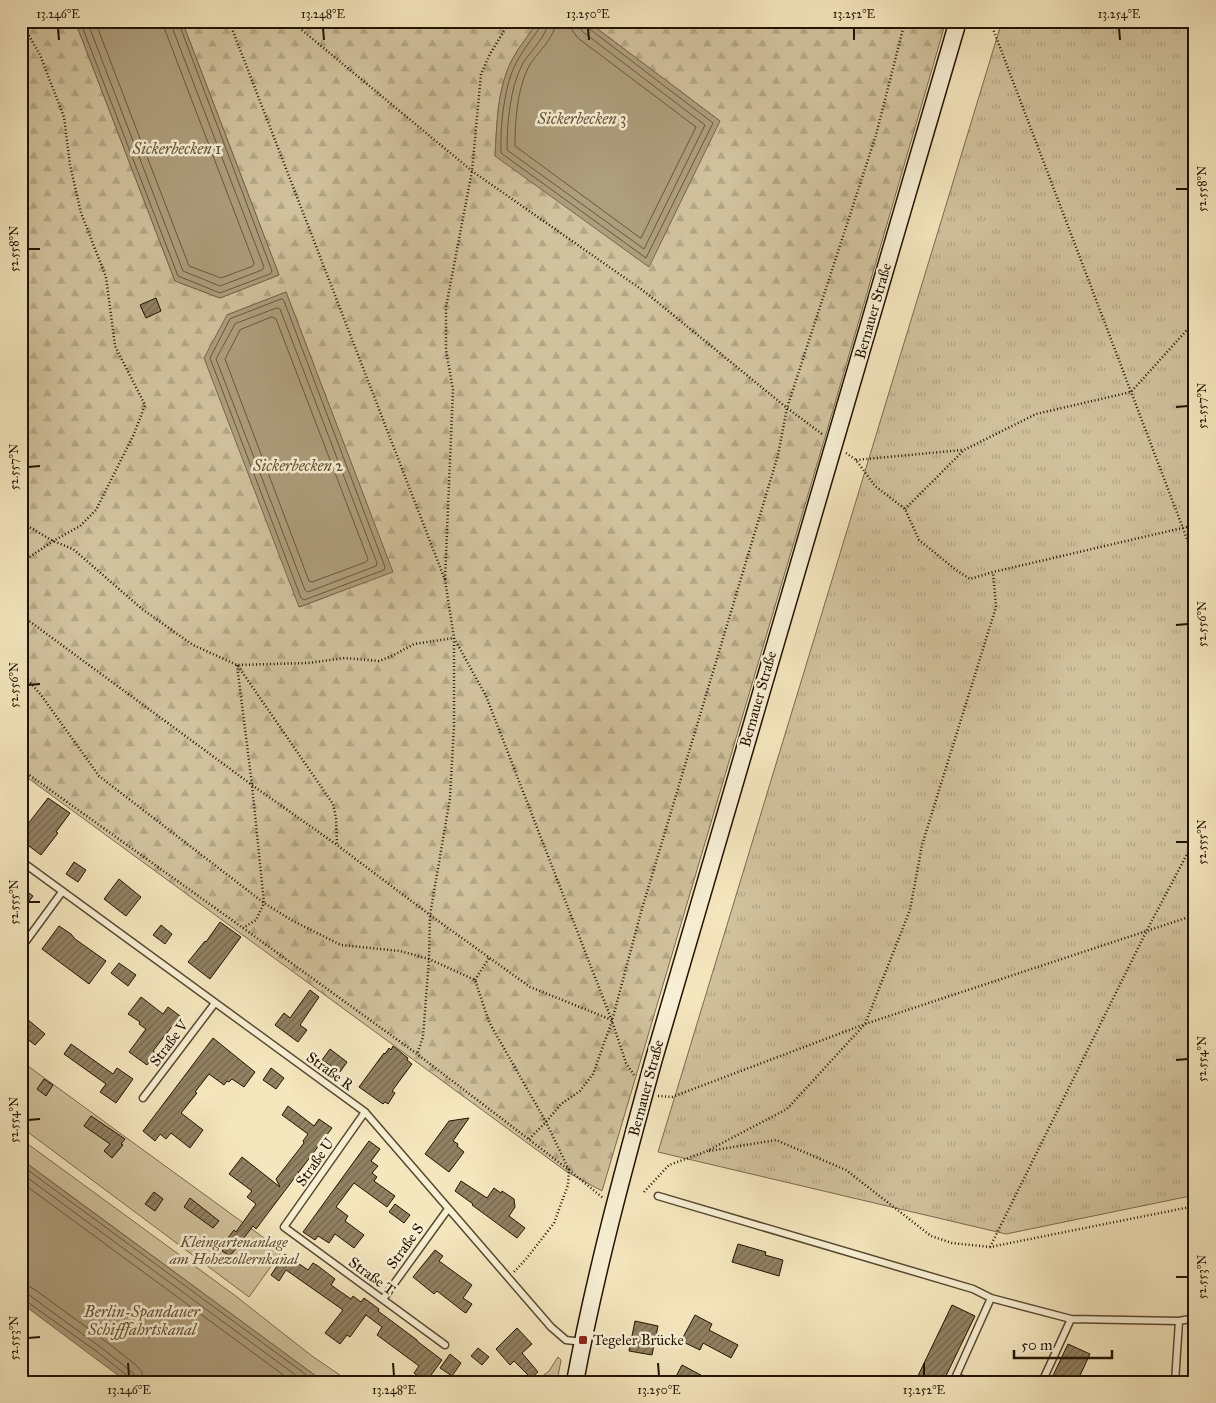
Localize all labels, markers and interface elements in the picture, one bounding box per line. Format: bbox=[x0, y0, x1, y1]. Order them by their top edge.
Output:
text: 13.246°E bbox=[36, 7, 80, 21]
text: 13.248°E bbox=[301, 7, 345, 21]
text: 13.250°E bbox=[566, 7, 610, 21]
text: 13.252°E bbox=[833, 7, 876, 21]
text: 13.254°E bbox=[1098, 7, 1141, 21]
water label: Sickerbecken 3 bbox=[537, 109, 626, 128]
water label: Sickerbecken 1 bbox=[132, 139, 221, 158]
text: 52.558°N bbox=[1195, 166, 1209, 212]
text: 52.558°N bbox=[7, 226, 21, 272]
street label: Bernauer Straße bbox=[851, 261, 895, 361]
text: 52.557°N bbox=[1195, 383, 1209, 429]
text: 52.557°N bbox=[7, 444, 21, 490]
water label: Sickerbecken 2 bbox=[252, 456, 343, 475]
text: 52.556°N bbox=[1195, 601, 1209, 647]
street label: Bernauer Straße bbox=[736, 649, 780, 749]
text: 52.556°N bbox=[7, 662, 21, 708]
text: 52.555°N bbox=[1195, 819, 1209, 865]
text: 52.555°N bbox=[7, 879, 21, 925]
street label: Straße V bbox=[146, 1016, 193, 1070]
text: 52.554°N bbox=[1195, 1036, 1209, 1082]
street label: Bernauer Straße bbox=[624, 1038, 668, 1138]
street label: Straße R bbox=[303, 1048, 357, 1094]
text: 52.554°N bbox=[7, 1097, 21, 1143]
street label: Straße U bbox=[292, 1134, 338, 1190]
street label: Straße S bbox=[383, 1220, 427, 1272]
park label: Kleingartenanlage am Hohezollernkanal bbox=[169, 1233, 300, 1268]
street label: Straße T bbox=[345, 1253, 399, 1299]
text: 52.553°N bbox=[1195, 1255, 1209, 1299]
water label: Berlin-Spandauer Schifffahrtskanal bbox=[83, 1302, 201, 1340]
text: 52.553°N bbox=[7, 1316, 21, 1360]
scale bar bbox=[1014, 1328, 1111, 1360]
place label: Tegeler Brücke bbox=[593, 1331, 684, 1349]
marker: Tegeler Brücke bbox=[577, 1334, 589, 1346]
text: 50 m bbox=[1021, 1336, 1053, 1354]
text: 13.246°E bbox=[107, 1383, 151, 1397]
text: 13.248°E bbox=[372, 1383, 416, 1397]
text: 13.250°E bbox=[637, 1383, 681, 1397]
text: 13.252°E bbox=[903, 1383, 946, 1397]

